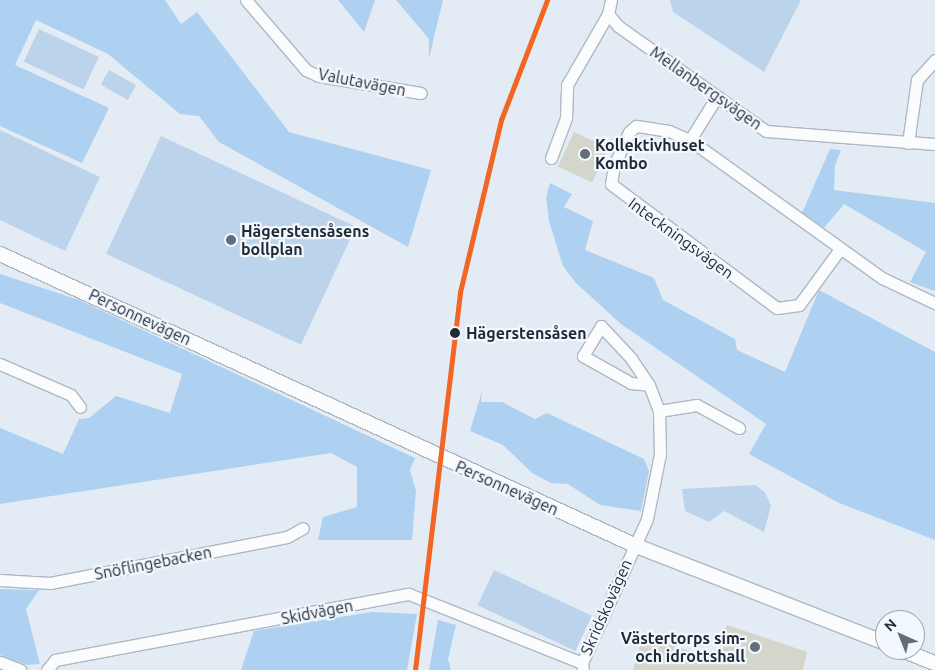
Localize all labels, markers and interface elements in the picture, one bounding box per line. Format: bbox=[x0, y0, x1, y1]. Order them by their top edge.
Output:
street label: Mellanbergsvägen bbox=[646, 42, 766, 134]
street label: Valutavägen bbox=[316, 64, 408, 100]
place label: Kollektivhuset Kombo bbox=[595, 135, 705, 173]
marker: Kollektivhuset Kombo bbox=[579, 148, 591, 160]
street label: Inteckningsvägen bbox=[625, 193, 737, 283]
place label: Hägerstensåsens bollplan bbox=[241, 221, 369, 259]
marker: Hägerstensåsens bollplan bbox=[225, 234, 237, 246]
street label: Personnevägen bbox=[86, 285, 194, 349]
place label: Hägerstensåsen bbox=[466, 323, 587, 343]
marker: Hägerstensåsen bbox=[448, 326, 462, 340]
street label: Personnevägen bbox=[453, 457, 561, 519]
street label: Snöflingebacken bbox=[93, 542, 213, 584]
street label: Skridskovägen bbox=[576, 556, 636, 658]
street label: Skidvägen bbox=[279, 596, 355, 628]
north arrow bbox=[875, 610, 925, 660]
text: N bbox=[881, 616, 900, 634]
place label: Västertorps sim- och idrottshall bbox=[621, 628, 745, 666]
marker: Västertorps sim- och idrottshall bbox=[749, 641, 761, 653]

